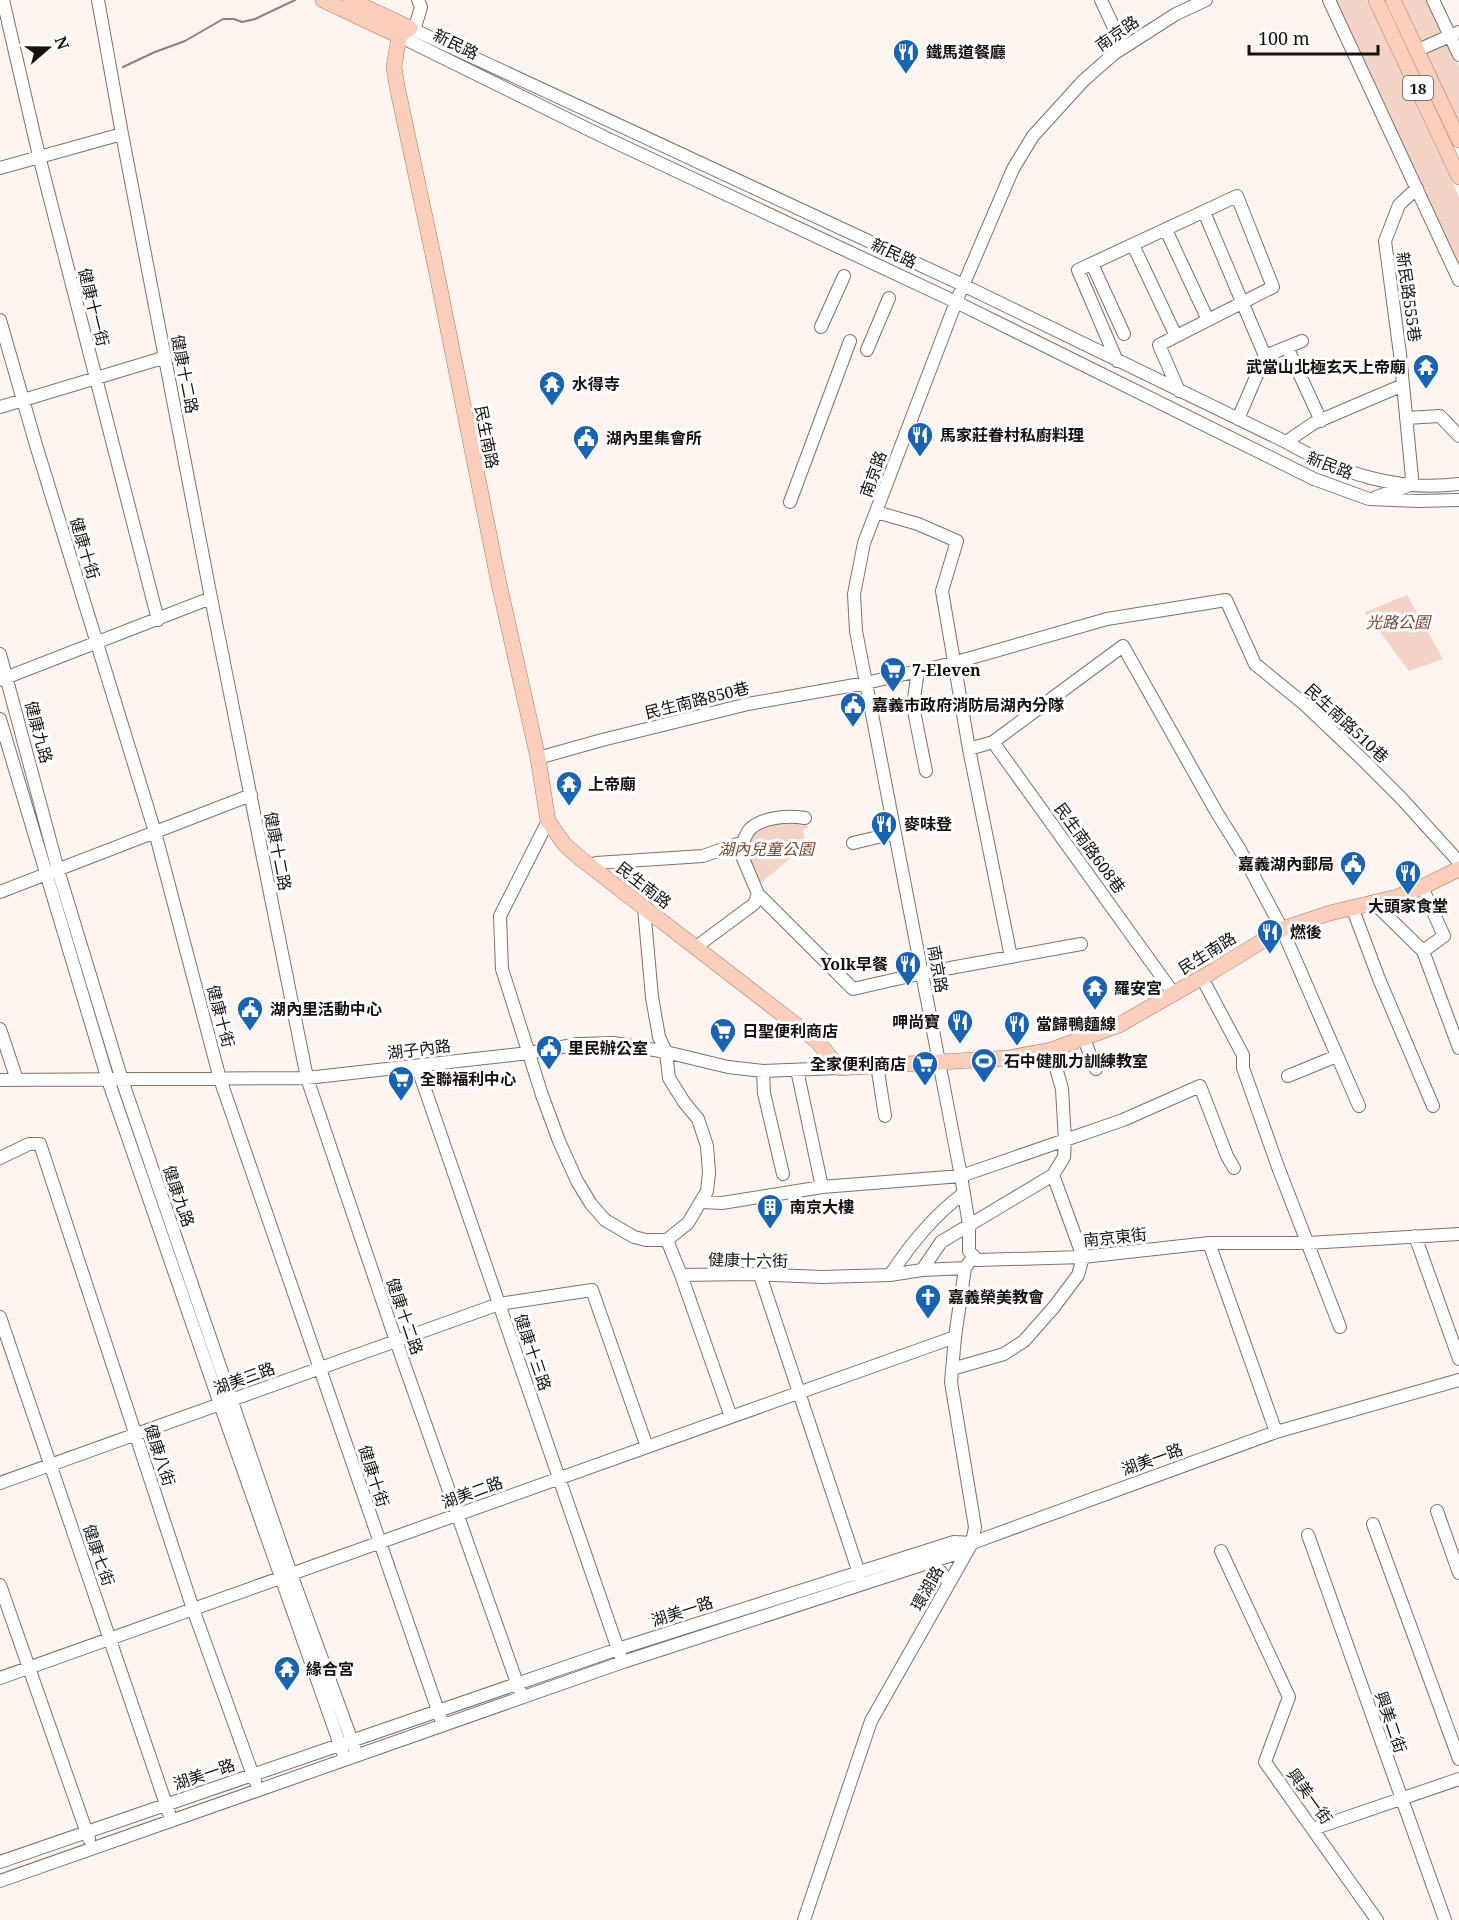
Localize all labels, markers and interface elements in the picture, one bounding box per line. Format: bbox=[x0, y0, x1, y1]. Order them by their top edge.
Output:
street label: 南京路 bbox=[1091, 10, 1143, 56]
north arrow bbox=[18, 18, 78, 78]
scale bar bbox=[1249, 18, 1378, 56]
street label: 新民路 bbox=[430, 24, 482, 64]
text: 100 m bbox=[1258, 26, 1310, 50]
text: N bbox=[50, 33, 75, 53]
restaurant icon: 鐵馬道餐廳 bbox=[891, 37, 921, 75]
place label: 鐵馬道餐廳 bbox=[926, 41, 1006, 63]
road number: 18 bbox=[1403, 76, 1433, 100]
street label: 新民路 bbox=[868, 233, 920, 273]
street label: 新民路555巷 bbox=[1392, 250, 1426, 344]
street label: 健康十一街 bbox=[74, 266, 114, 348]
street label: 健康十二路 bbox=[167, 333, 203, 415]
temple icon: 武當山北極玄天上帝廟 bbox=[1411, 352, 1441, 390]
place label: 武當山北極玄天上帝廟 bbox=[1246, 356, 1406, 378]
temple icon: 水得寺 bbox=[537, 369, 567, 407]
place label: 水得寺 bbox=[572, 373, 620, 395]
street label: 民生南路 bbox=[470, 403, 504, 471]
restaurant icon: 馬家莊眷村私廚料理 bbox=[905, 420, 935, 458]
public building icon: 湖內里集會所 bbox=[571, 423, 601, 461]
place label: 馬家莊眷村私廚料理 bbox=[940, 424, 1084, 446]
place label: 湖內里集會所 bbox=[606, 427, 702, 449]
street label: 新民路 bbox=[1304, 446, 1356, 484]
street label: 南京路 bbox=[854, 448, 892, 500]
street label: 健康十街 bbox=[65, 514, 105, 582]
park label: 光路公園 bbox=[1366, 611, 1432, 633]
supermarket icon: 7-Eleven bbox=[878, 655, 908, 693]
place label: 7-Eleven bbox=[912, 659, 981, 681]
street label: 民生南路850巷 bbox=[643, 676, 751, 724]
street label: 民生南路510巷 bbox=[1300, 679, 1394, 767]
public building icon: 嘉義市政府消防局湖內分隊 bbox=[838, 690, 868, 728]
place label: 嘉義市政府消防局湖內分隊 bbox=[872, 694, 1064, 716]
street label: 健康九路 bbox=[20, 698, 58, 766]
temple icon: 上帝廟 bbox=[554, 769, 584, 807]
place label: 上帝廟 bbox=[588, 773, 636, 795]
street label: 民生南路608巷 bbox=[1050, 798, 1130, 898]
restaurant icon: 麥味登 bbox=[869, 809, 899, 847]
street label: 健康十二路 bbox=[260, 810, 296, 892]
place label: 麥味登 bbox=[904, 813, 952, 835]
park label: 湖內兒童公園 bbox=[718, 838, 816, 860]
public building icon: 嘉義湖內郵局 bbox=[1338, 849, 1368, 887]
place label: 嘉義湖內郵局 bbox=[1238, 853, 1334, 875]
street label: 民生南路 bbox=[612, 857, 676, 913]
restaurant icon: 大頭家食堂 bbox=[1393, 858, 1423, 896]
place label: 大頭家食堂 bbox=[1368, 895, 1448, 917]
restaurant icon: 燃後 bbox=[1255, 917, 1285, 955]
place label: 燃後 bbox=[1290, 921, 1322, 943]
street label: 民生南路 bbox=[1174, 927, 1240, 979]
street label: 南京路 bbox=[923, 943, 953, 995]
restaurant icon: Yolk早餐 bbox=[893, 949, 923, 987]
place label: Yolk早餐 bbox=[820, 953, 888, 975]
temple icon: 羅安宮 bbox=[1080, 973, 1110, 1011]
place label: 羅安宮 bbox=[1114, 977, 1162, 999]
street label: 健康十街 bbox=[202, 982, 240, 1050]
public building icon: 湖內里活動中心 bbox=[235, 994, 265, 1032]
place label: 湖內里活動中心 bbox=[270, 998, 382, 1020]
restaurant icon: 呷尚寶 bbox=[945, 1007, 975, 1045]
restaurant icon: 當歸鴨麵線 bbox=[1002, 1009, 1032, 1047]
place label: 呷尚寶 bbox=[892, 1011, 940, 1033]
place label: 當歸鴨麵線 bbox=[1036, 1013, 1116, 1035]
supermarket icon: 日聖便利商店 bbox=[708, 1016, 738, 1054]
place label: 日聖便利商店 bbox=[742, 1020, 838, 1042]
public building icon: 里民辦公室 bbox=[534, 1033, 564, 1071]
street label: 湖子內路 bbox=[386, 1034, 452, 1064]
place label: 里民辦公室 bbox=[568, 1037, 648, 1059]
sports icon: 石中健肌力訓練教室 bbox=[969, 1046, 999, 1084]
supermarket icon: 全家便利商店 bbox=[910, 1049, 940, 1087]
place label: 石中健肌力訓練教室 bbox=[1004, 1050, 1148, 1072]
place label: 全家便利商店 bbox=[810, 1053, 906, 1075]
supermarket icon: 全聯福利中心 bbox=[386, 1064, 416, 1102]
place label: 全聯福利中心 bbox=[420, 1068, 516, 1090]
street label: 健康九路 bbox=[158, 1162, 200, 1230]
building icon: 南京大樓 bbox=[755, 1192, 785, 1230]
place label: 南京大樓 bbox=[790, 1196, 854, 1218]
street label: 南京東街 bbox=[1082, 1223, 1148, 1251]
street label: 健康十六街 bbox=[708, 1248, 788, 1272]
street label: 健康十二路 bbox=[382, 1275, 428, 1357]
church icon: 嘉義榮美教會 bbox=[913, 1282, 943, 1320]
place label: 嘉義榮美教會 bbox=[948, 1286, 1044, 1308]
street label: 健康十三路 bbox=[510, 1311, 556, 1393]
street label: 湖美三路 bbox=[210, 1357, 278, 1399]
street label: 健康八街 bbox=[140, 1421, 180, 1489]
street label: 湖美一路 bbox=[1118, 1438, 1186, 1480]
street label: 健康十街 bbox=[354, 1442, 394, 1510]
street label: 湖美二路 bbox=[438, 1471, 506, 1513]
street label: 健康七街 bbox=[78, 1521, 120, 1589]
street label: 環湖路 bbox=[906, 1562, 948, 1614]
street label: 湖美一路 bbox=[648, 1591, 716, 1631]
temple icon: 緣合宮 bbox=[272, 1654, 302, 1692]
place label: 緣合宮 bbox=[306, 1658, 354, 1680]
street label: 興美二街 bbox=[1370, 1688, 1412, 1756]
street label: 湖美一路 bbox=[170, 1753, 238, 1795]
street label: 興美一街 bbox=[1282, 1764, 1338, 1828]

